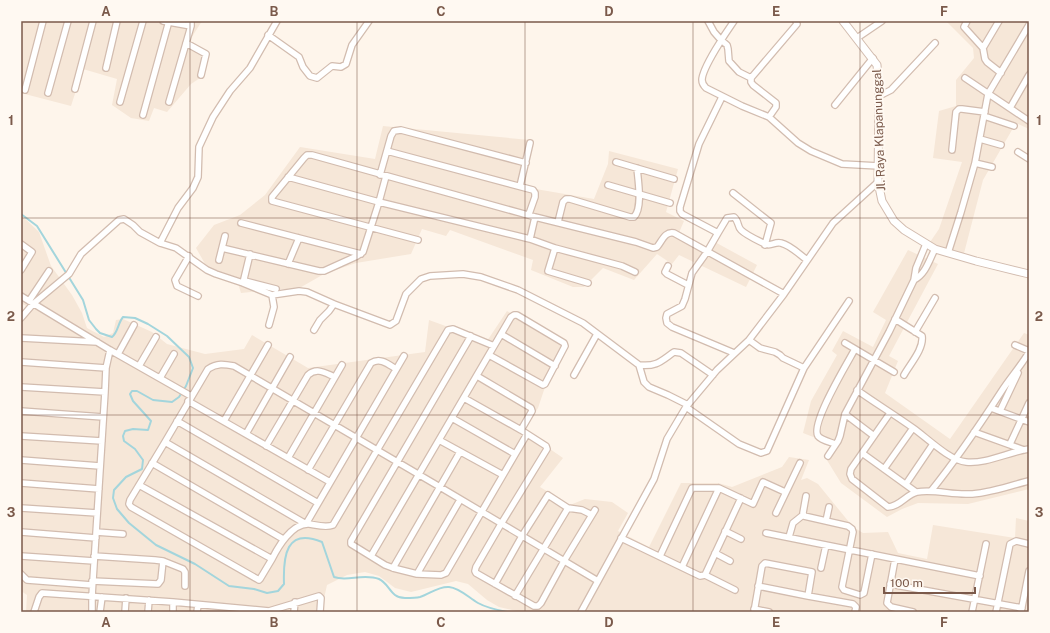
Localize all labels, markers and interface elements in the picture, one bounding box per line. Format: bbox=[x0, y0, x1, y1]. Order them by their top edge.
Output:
text: A bbox=[101, 4, 111, 19]
text: B bbox=[270, 4, 279, 19]
text: C bbox=[436, 4, 446, 19]
text: D bbox=[604, 4, 614, 19]
text: E bbox=[772, 4, 780, 19]
text: F bbox=[940, 4, 948, 19]
street label: Jl. Raya Klapanunggal bbox=[870, 68, 888, 191]
text: 1 bbox=[8, 113, 14, 128]
text: 1 bbox=[1036, 113, 1042, 128]
text: 2 bbox=[7, 309, 15, 324]
text: 2 bbox=[1035, 309, 1043, 324]
text: 3 bbox=[7, 505, 16, 520]
text: 3 bbox=[1035, 505, 1044, 520]
scale bar bbox=[884, 569, 975, 595]
text: 100 m bbox=[890, 576, 923, 590]
text: A bbox=[101, 615, 111, 630]
text: B bbox=[270, 615, 279, 630]
text: C bbox=[436, 615, 446, 630]
text: D bbox=[604, 615, 614, 630]
text: E bbox=[772, 615, 780, 630]
text: F bbox=[940, 615, 948, 630]

